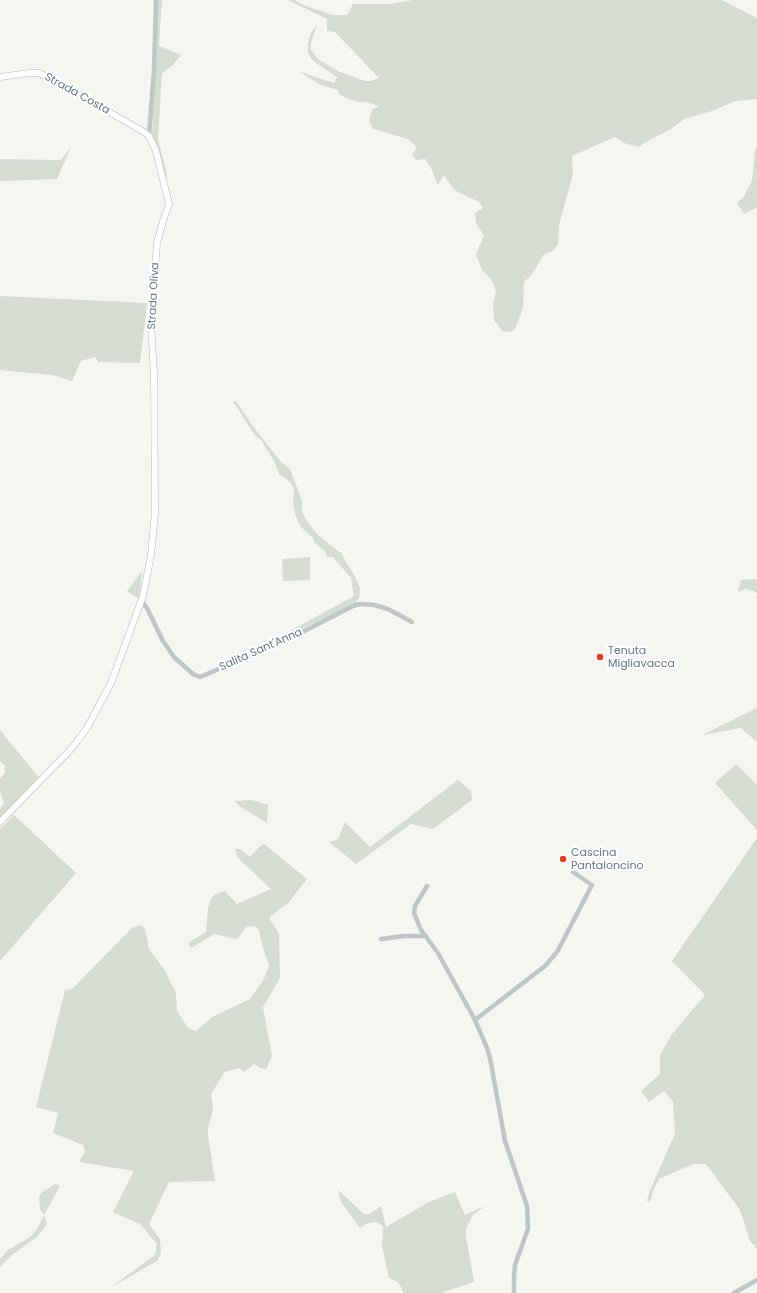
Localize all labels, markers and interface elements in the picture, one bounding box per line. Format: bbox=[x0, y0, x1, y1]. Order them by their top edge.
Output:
street label: Strada Costa bbox=[42, 71, 112, 117]
street label: Strada Oliva bbox=[146, 262, 162, 330]
street label: Salita Sant'Anna bbox=[218, 626, 304, 674]
place label: Tenuta Migliavacca bbox=[608, 644, 675, 670]
marker: Tenuta Migliavacca bbox=[595, 652, 605, 662]
place label: Cascina Pantaloncino bbox=[571, 846, 644, 872]
marker: Cascina Pantaloncino bbox=[558, 854, 568, 864]

